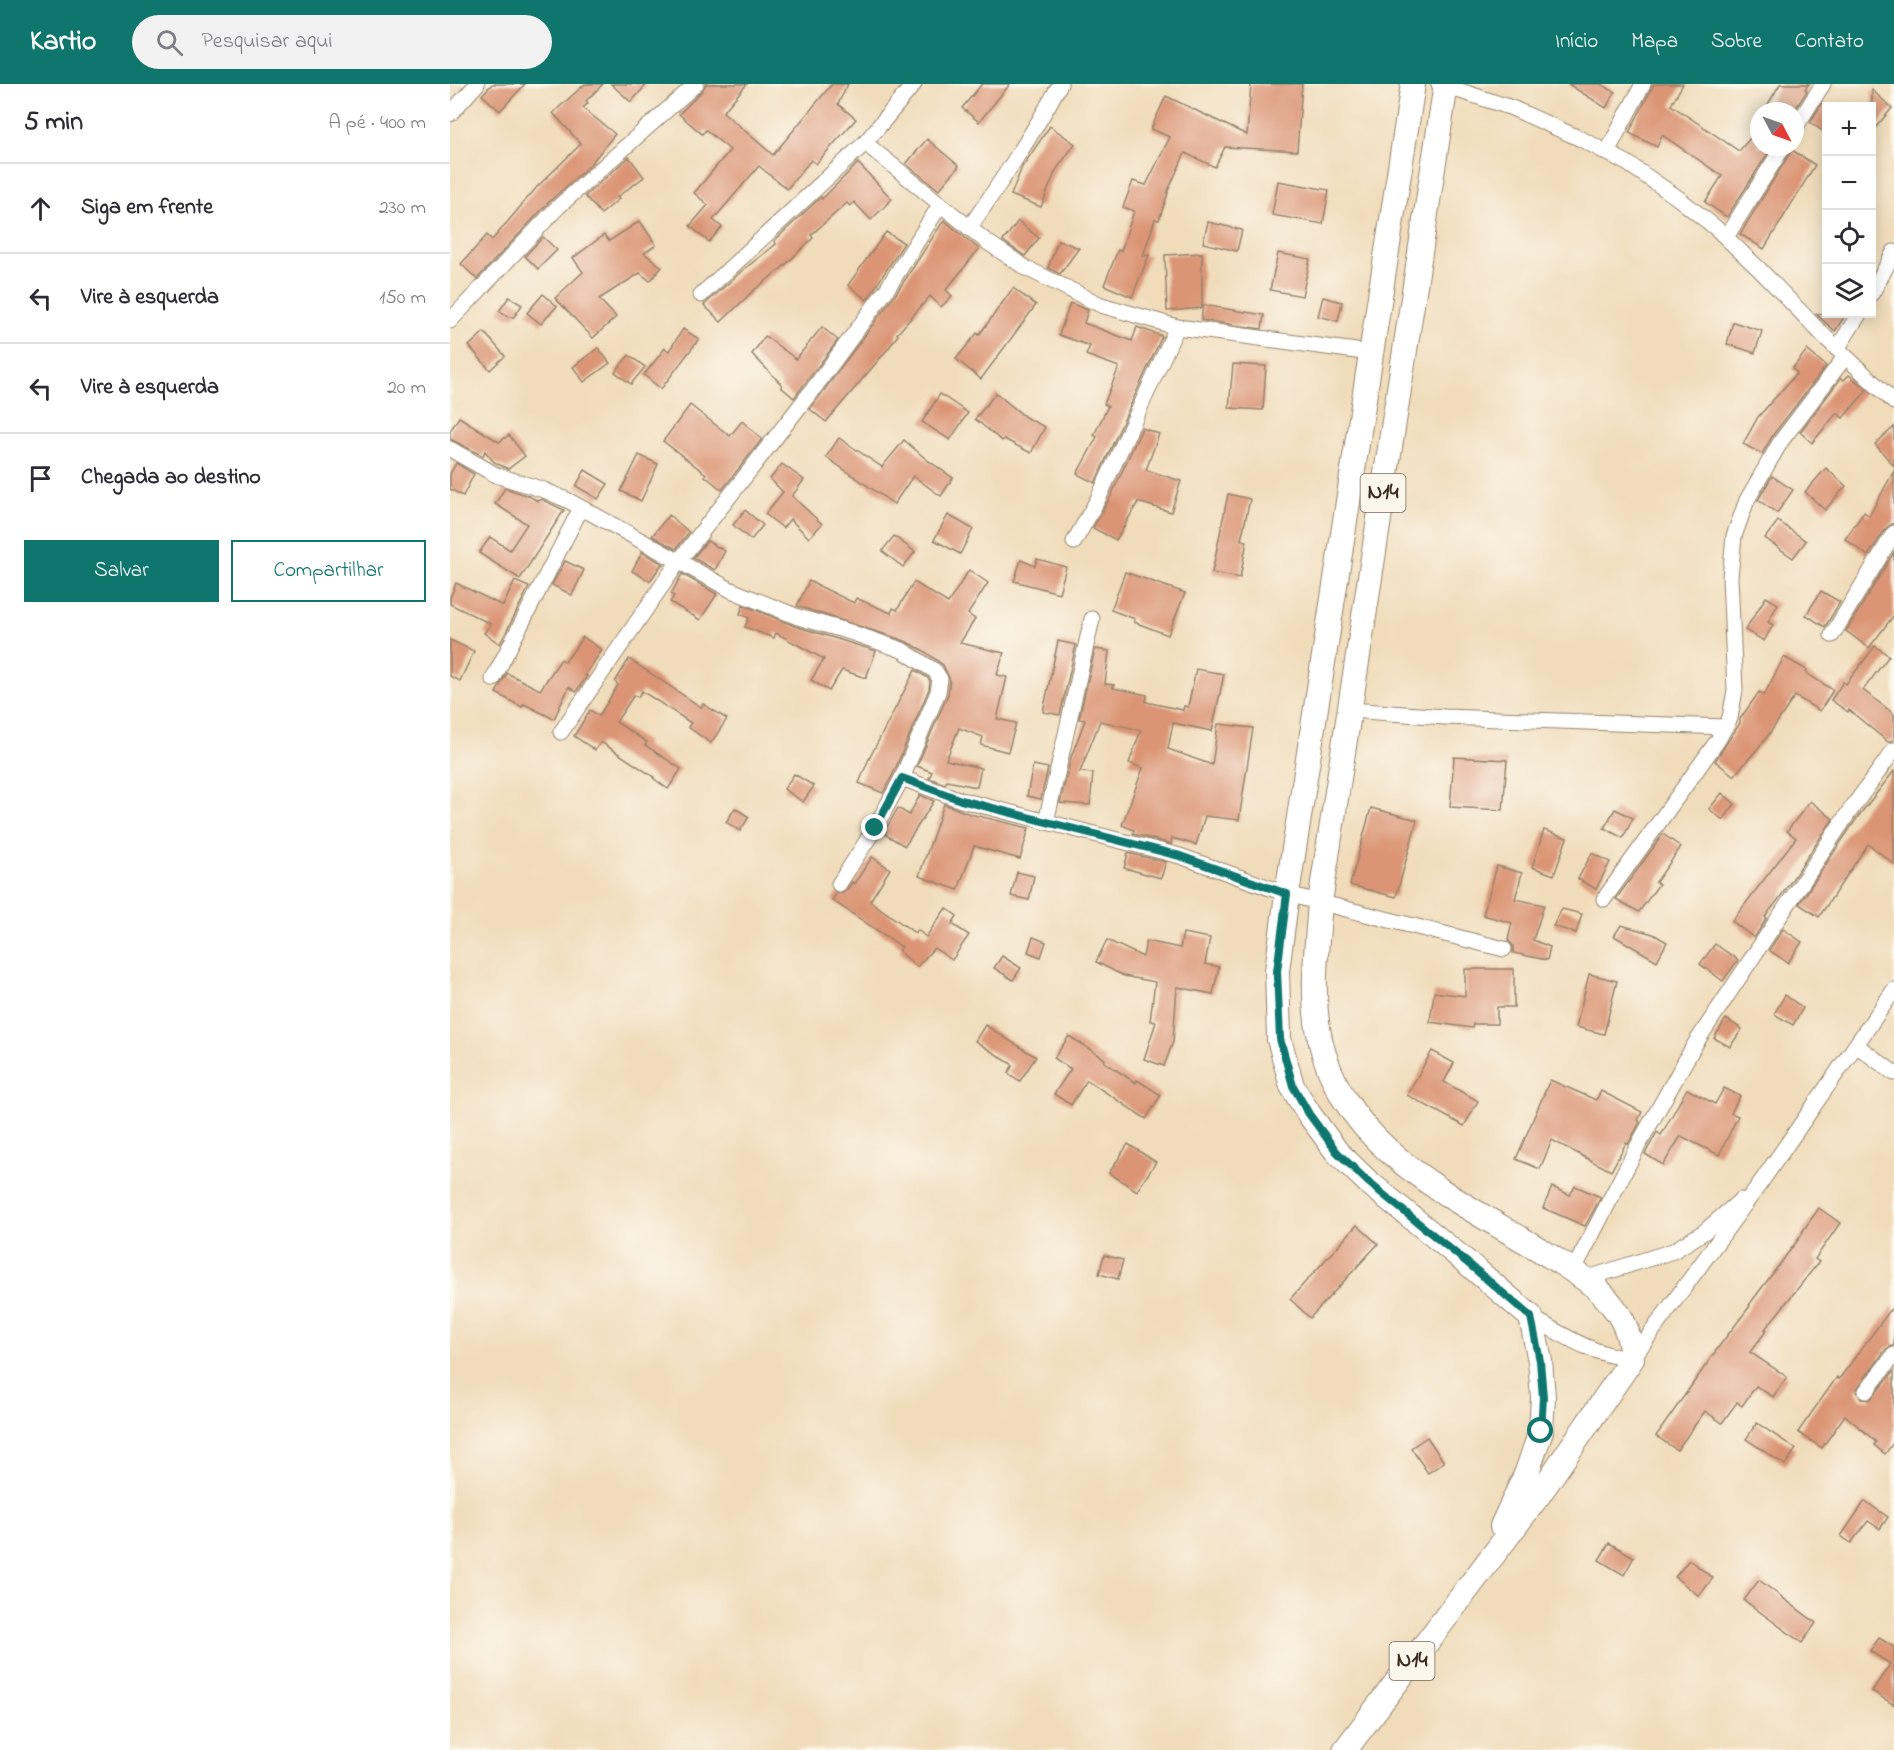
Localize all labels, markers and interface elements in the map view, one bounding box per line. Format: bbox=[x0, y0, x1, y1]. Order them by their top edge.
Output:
search box bbox=[132, 15, 552, 69]
text: Kartio bbox=[30, 22, 96, 63]
icon: search bbox=[153, 26, 186, 59]
text: Pesquisar aqui bbox=[201, 26, 332, 58]
text: Início bbox=[1555, 27, 1598, 57]
text: Mapa bbox=[1631, 27, 1678, 57]
text: Sobre bbox=[1711, 27, 1762, 57]
text: Contato bbox=[1795, 27, 1864, 57]
north arrow bbox=[1750, 102, 1804, 156]
map controls bbox=[1822, 102, 1876, 318]
button: + bbox=[1822, 102, 1876, 156]
text: 5 min bbox=[24, 104, 83, 142]
text: A pé · 400 m bbox=[329, 109, 426, 138]
button: − bbox=[1822, 156, 1876, 210]
icon: ahead bbox=[24, 192, 57, 225]
text: Siga em frente bbox=[81, 192, 213, 224]
text: 230 m bbox=[379, 194, 426, 223]
button: locate bbox=[1822, 210, 1876, 264]
button: layers bbox=[1822, 264, 1876, 318]
icon: left bbox=[24, 282, 57, 315]
text: Vire à esquerda bbox=[81, 282, 219, 314]
text: 150 m bbox=[379, 284, 426, 313]
icon: left bbox=[24, 372, 57, 405]
text: Vire à esquerda bbox=[81, 372, 219, 404]
text: 20 m bbox=[387, 374, 426, 403]
icon: arrive bbox=[24, 462, 57, 495]
text: Chegada ao destino bbox=[81, 462, 261, 494]
road number: N14 bbox=[1360, 474, 1406, 512]
button: Salvar bbox=[24, 540, 219, 602]
button: Compartilhar bbox=[231, 540, 426, 602]
route end bbox=[861, 814, 887, 840]
route start bbox=[1527, 1417, 1553, 1443]
road number: N14 bbox=[1390, 1642, 1434, 1680]

